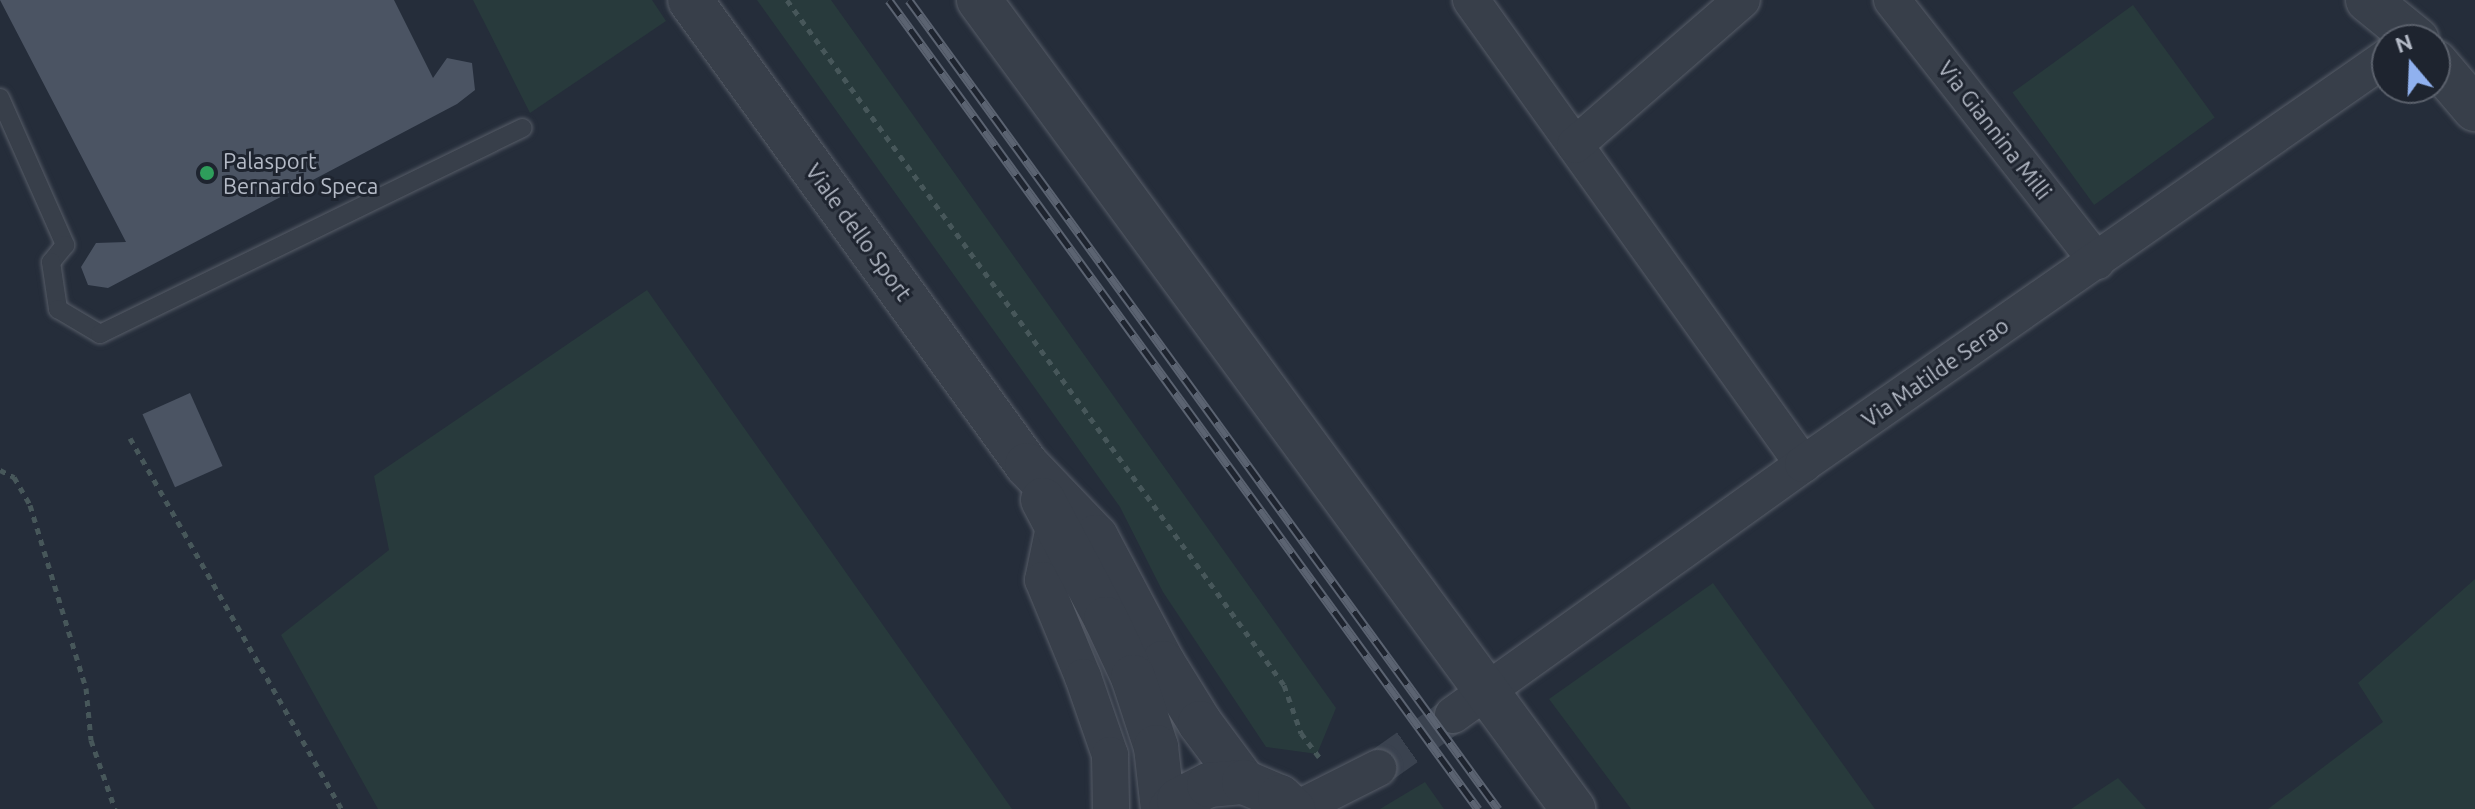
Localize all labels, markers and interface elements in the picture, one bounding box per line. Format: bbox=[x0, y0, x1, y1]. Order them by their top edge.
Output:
north arrow bbox=[2371, 24, 2451, 104]
text: N bbox=[2392, 28, 2416, 57]
street label: Via Giannina Milli bbox=[1933, 56, 2057, 204]
place label: Palasport Bernardo Speca bbox=[223, 147, 378, 198]
street label: Viale dello Sport bbox=[800, 158, 918, 306]
marker: Palasport Bernardo Speca bbox=[198, 164, 216, 182]
street label: Via Matilde Serao bbox=[1857, 312, 2013, 432]

